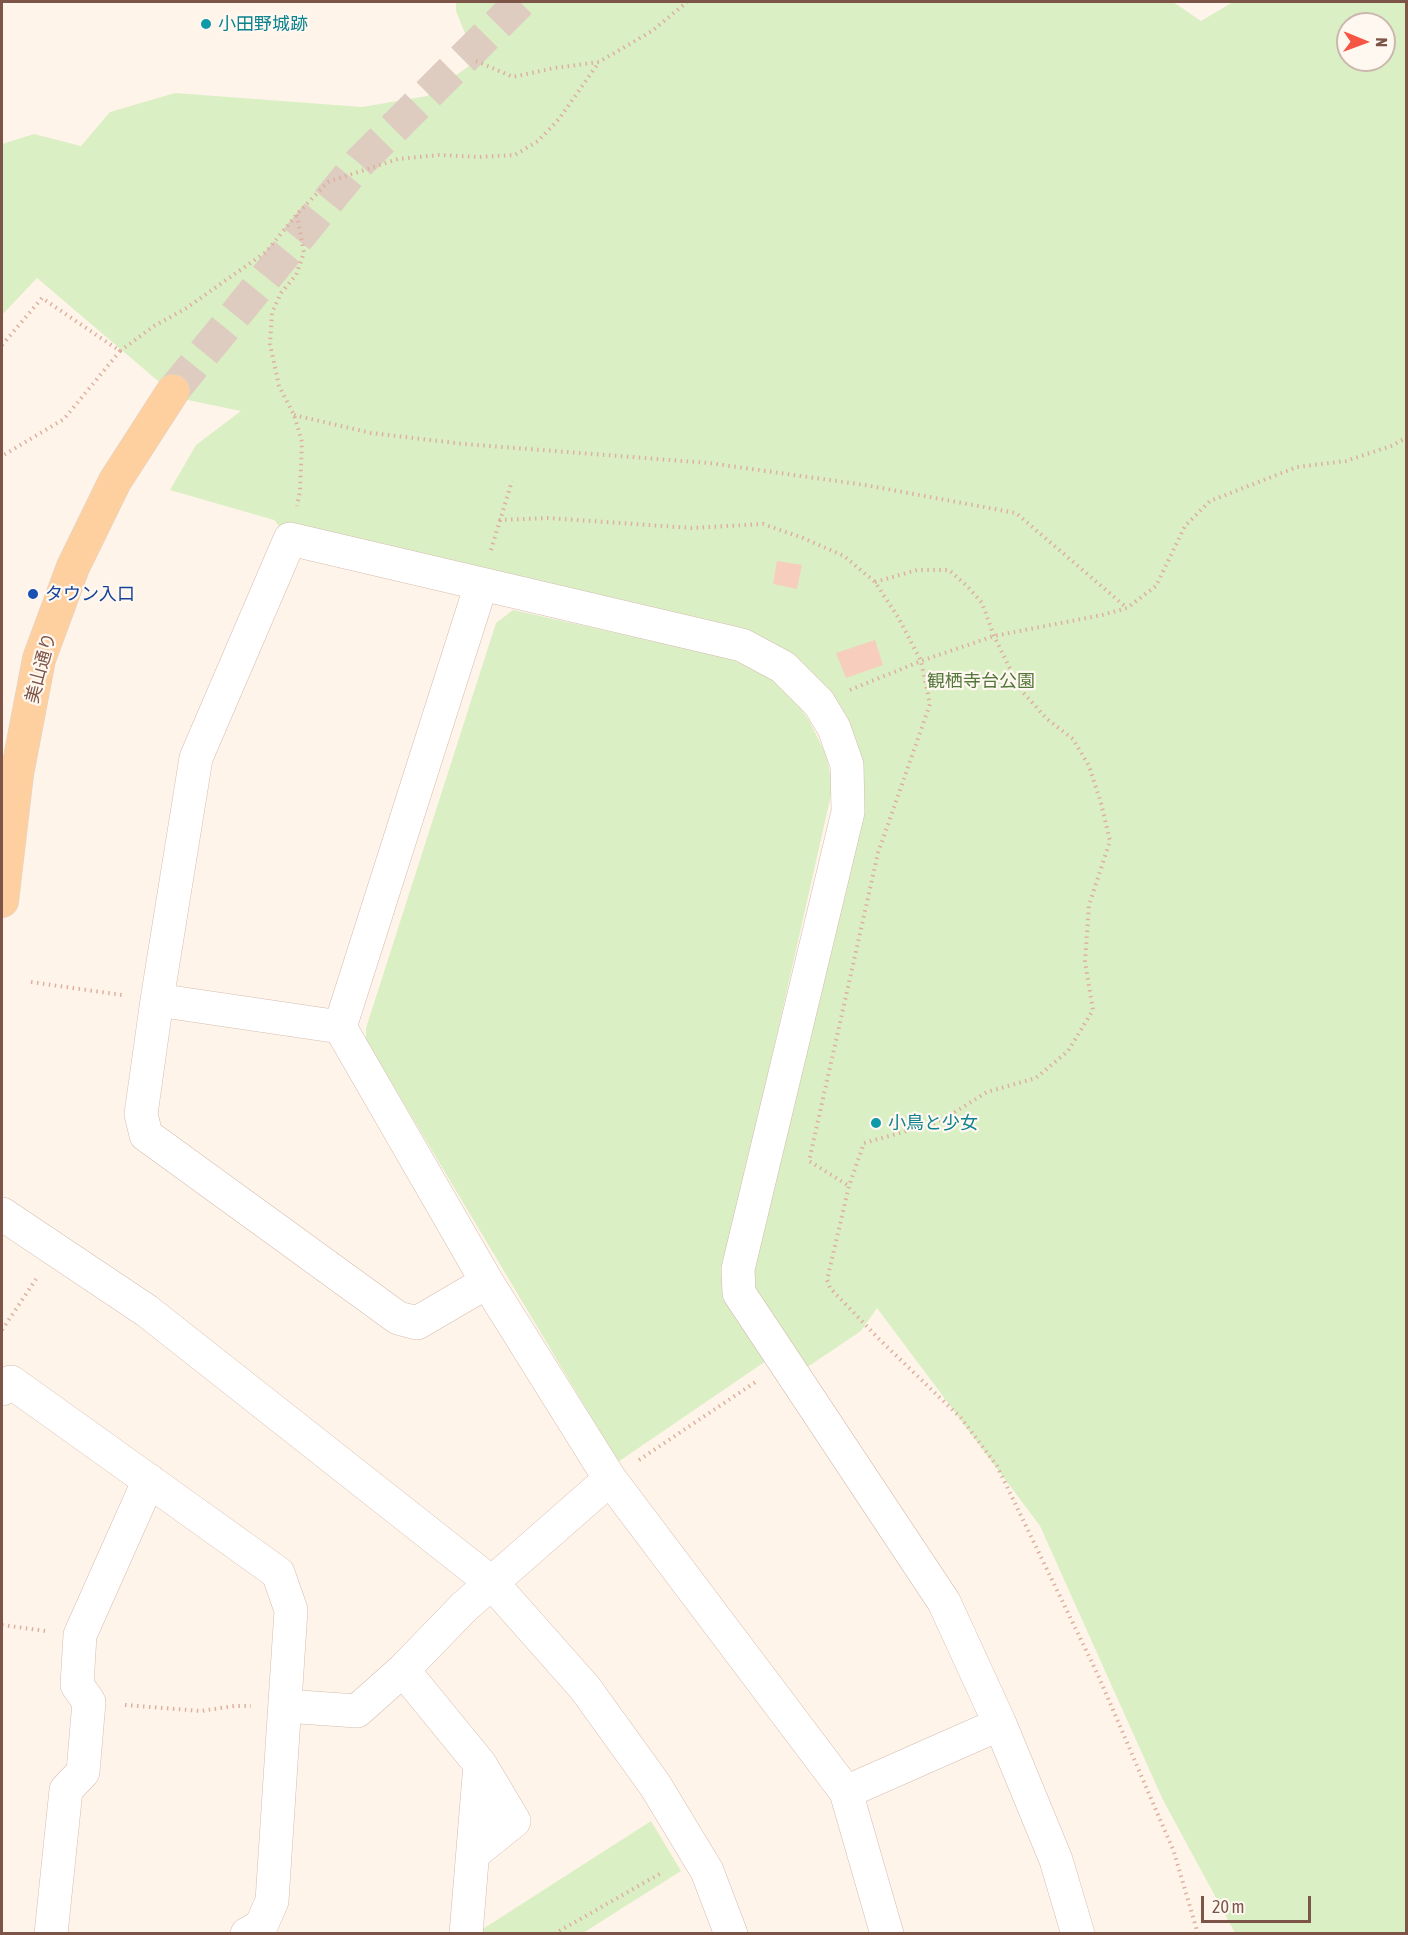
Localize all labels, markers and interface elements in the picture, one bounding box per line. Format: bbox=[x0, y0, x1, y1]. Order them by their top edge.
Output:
north arrow bbox=[1336, 12, 1396, 72]
place label: 小田野城跡 bbox=[218, 13, 308, 35]
marker: 小田野城跡 bbox=[199, 17, 213, 31]
text: N bbox=[1373, 37, 1391, 47]
place label: タウン入口 bbox=[45, 583, 135, 605]
marker: タウン入口 bbox=[26, 587, 40, 601]
street label: 美山通り bbox=[21, 630, 61, 706]
park label: 観栖寺台公園 bbox=[927, 670, 1035, 692]
place label: 小鳥と少女 bbox=[888, 1112, 978, 1134]
marker: 小鳥と少女 bbox=[869, 1116, 883, 1130]
scale bar bbox=[1204, 1884, 1314, 1922]
text: 20 m bbox=[1212, 1896, 1244, 1917]

